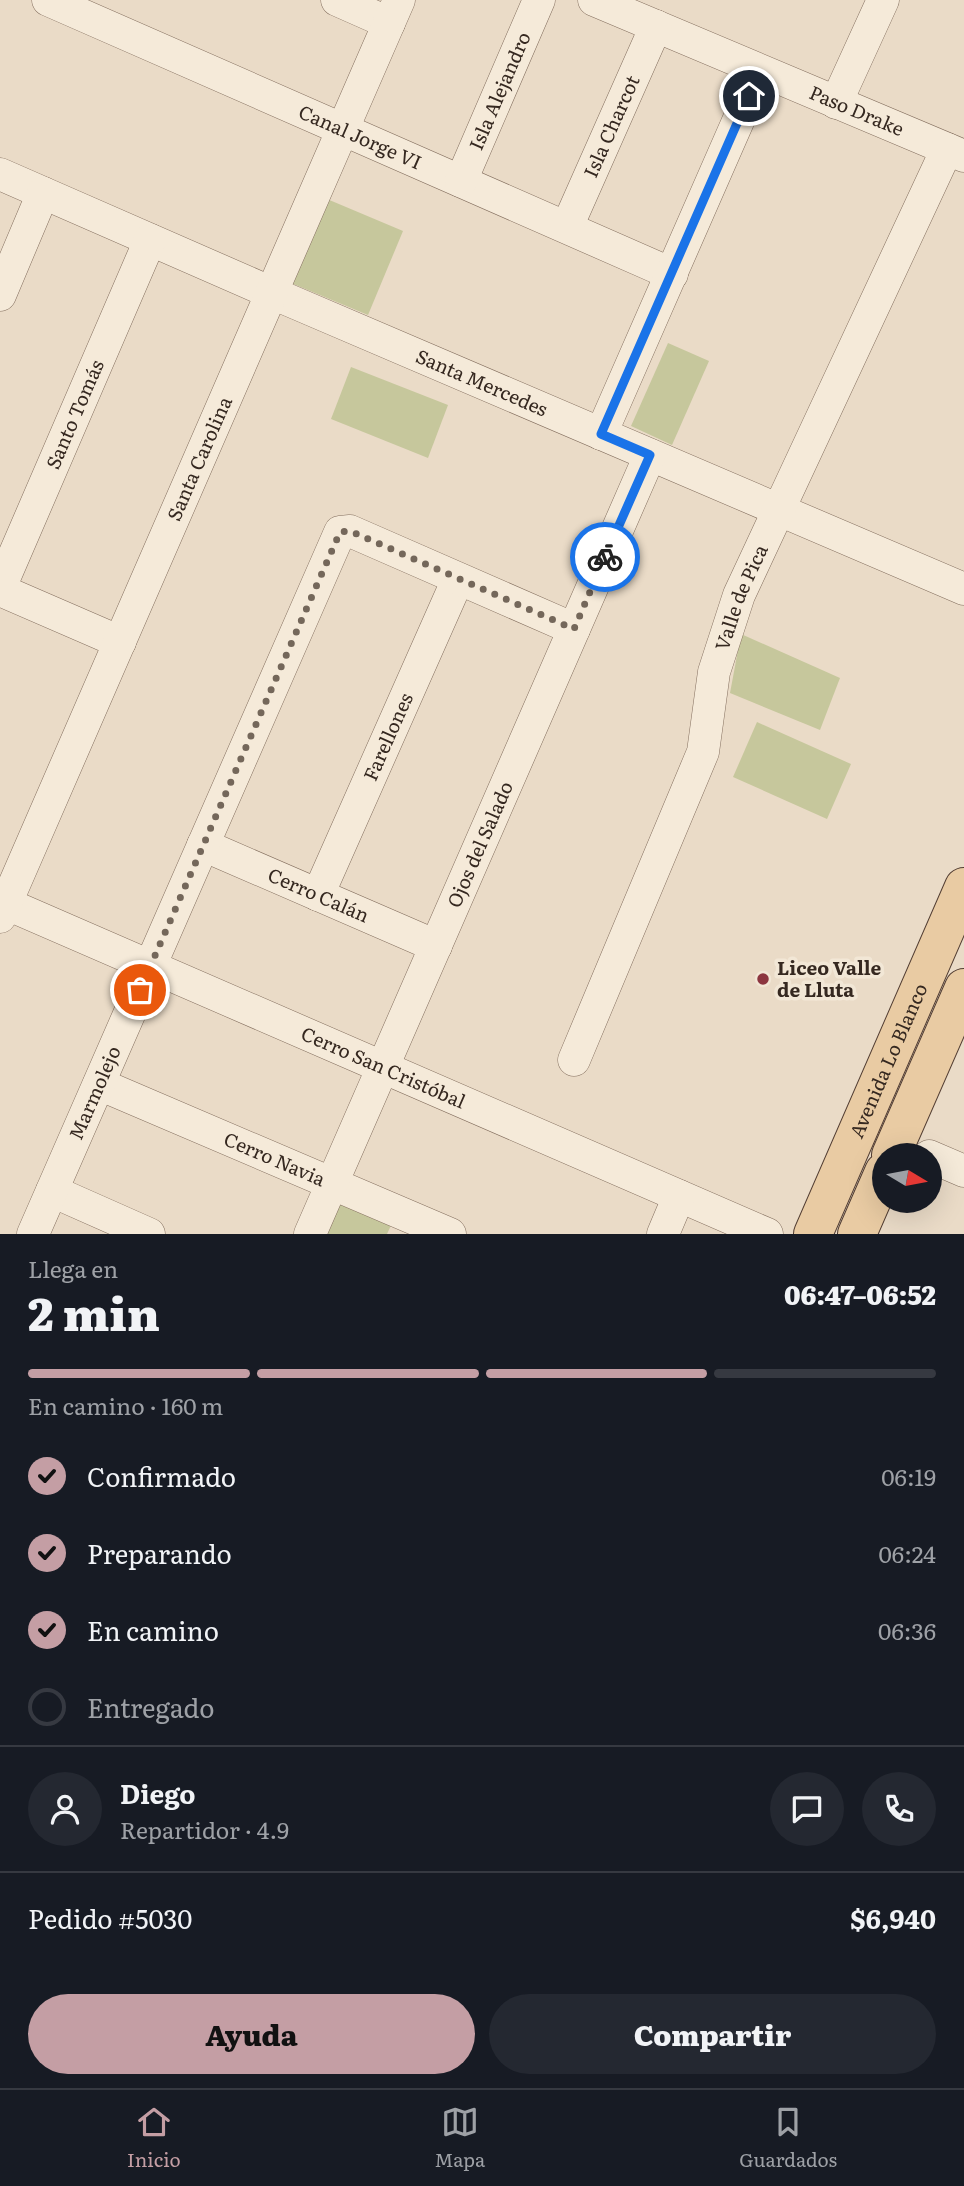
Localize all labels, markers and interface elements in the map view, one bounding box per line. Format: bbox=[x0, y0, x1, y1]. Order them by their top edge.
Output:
street label: Isla Alejandro bbox=[461, 27, 537, 154]
pin bbox=[719, 66, 779, 126]
street label: Isla Charcot bbox=[576, 70, 646, 182]
icon: home bbox=[730, 77, 768, 115]
street label: Paso Drake bbox=[805, 77, 909, 142]
street label: Canal Jorge VI bbox=[295, 97, 427, 175]
street label: Santa Mercedes bbox=[412, 341, 553, 423]
street label: Santo Tomás bbox=[38, 355, 110, 473]
street label: Santa Carolina bbox=[159, 391, 238, 525]
courier bbox=[570, 522, 640, 592]
icon: bike bbox=[586, 538, 624, 576]
street label: Valle de Pica bbox=[707, 539, 774, 654]
street label: Farellones bbox=[355, 688, 419, 785]
street label: Ojos del Salado bbox=[439, 776, 519, 912]
street label: Cerro Calán bbox=[264, 860, 374, 929]
place label: Liceo Valle de Lluta bbox=[777, 953, 882, 1003]
pin bbox=[110, 960, 170, 1020]
icon: bag bbox=[121, 971, 159, 1009]
marker: Liceo Valle de Lluta bbox=[755, 971, 771, 987]
street label: Avenida Lo Blanco bbox=[841, 978, 934, 1142]
street label: Cerro San Cristóbal bbox=[297, 1019, 470, 1115]
street label: Marmolejo bbox=[61, 1041, 127, 1144]
street label: Cerro Navia bbox=[220, 1124, 331, 1193]
north arrow bbox=[872, 1143, 942, 1213]
map controls bbox=[872, 1143, 942, 1213]
text: Llega en bbox=[28, 1251, 118, 1285]
text: 06:47–06:52 bbox=[784, 1274, 936, 1313]
text: 2 min bbox=[28, 1277, 160, 1345]
text: En camino · 160 m bbox=[28, 1388, 223, 1422]
text: Confirmado bbox=[87, 1456, 236, 1495]
icon: check bbox=[28, 1457, 66, 1495]
text: 06:19 bbox=[881, 1459, 936, 1493]
text: Preparando bbox=[87, 1533, 232, 1572]
icon: check bbox=[28, 1534, 66, 1572]
text: 06:24 bbox=[879, 1536, 936, 1570]
text: En camino bbox=[87, 1610, 219, 1649]
icon: check bbox=[28, 1611, 66, 1649]
text: 06:36 bbox=[878, 1613, 936, 1647]
text: Entregado bbox=[87, 1687, 214, 1726]
button: person bbox=[28, 1772, 102, 1846]
button: chat bbox=[770, 1772, 844, 1846]
button: phone bbox=[862, 1772, 936, 1846]
text: Diego bbox=[120, 1773, 196, 1812]
text: Repartidor · 4.9 bbox=[120, 1812, 289, 1846]
text: Pedido #5030 bbox=[28, 1898, 192, 1937]
text: $6,940 bbox=[850, 1898, 936, 1937]
button: Ayuda bbox=[28, 1994, 475, 2074]
button: Compartir bbox=[489, 1994, 936, 2074]
tab: Inicio bbox=[127, 2103, 181, 2173]
tab: Mapa bbox=[435, 2103, 485, 2173]
tab: Guardados bbox=[739, 2103, 837, 2173]

